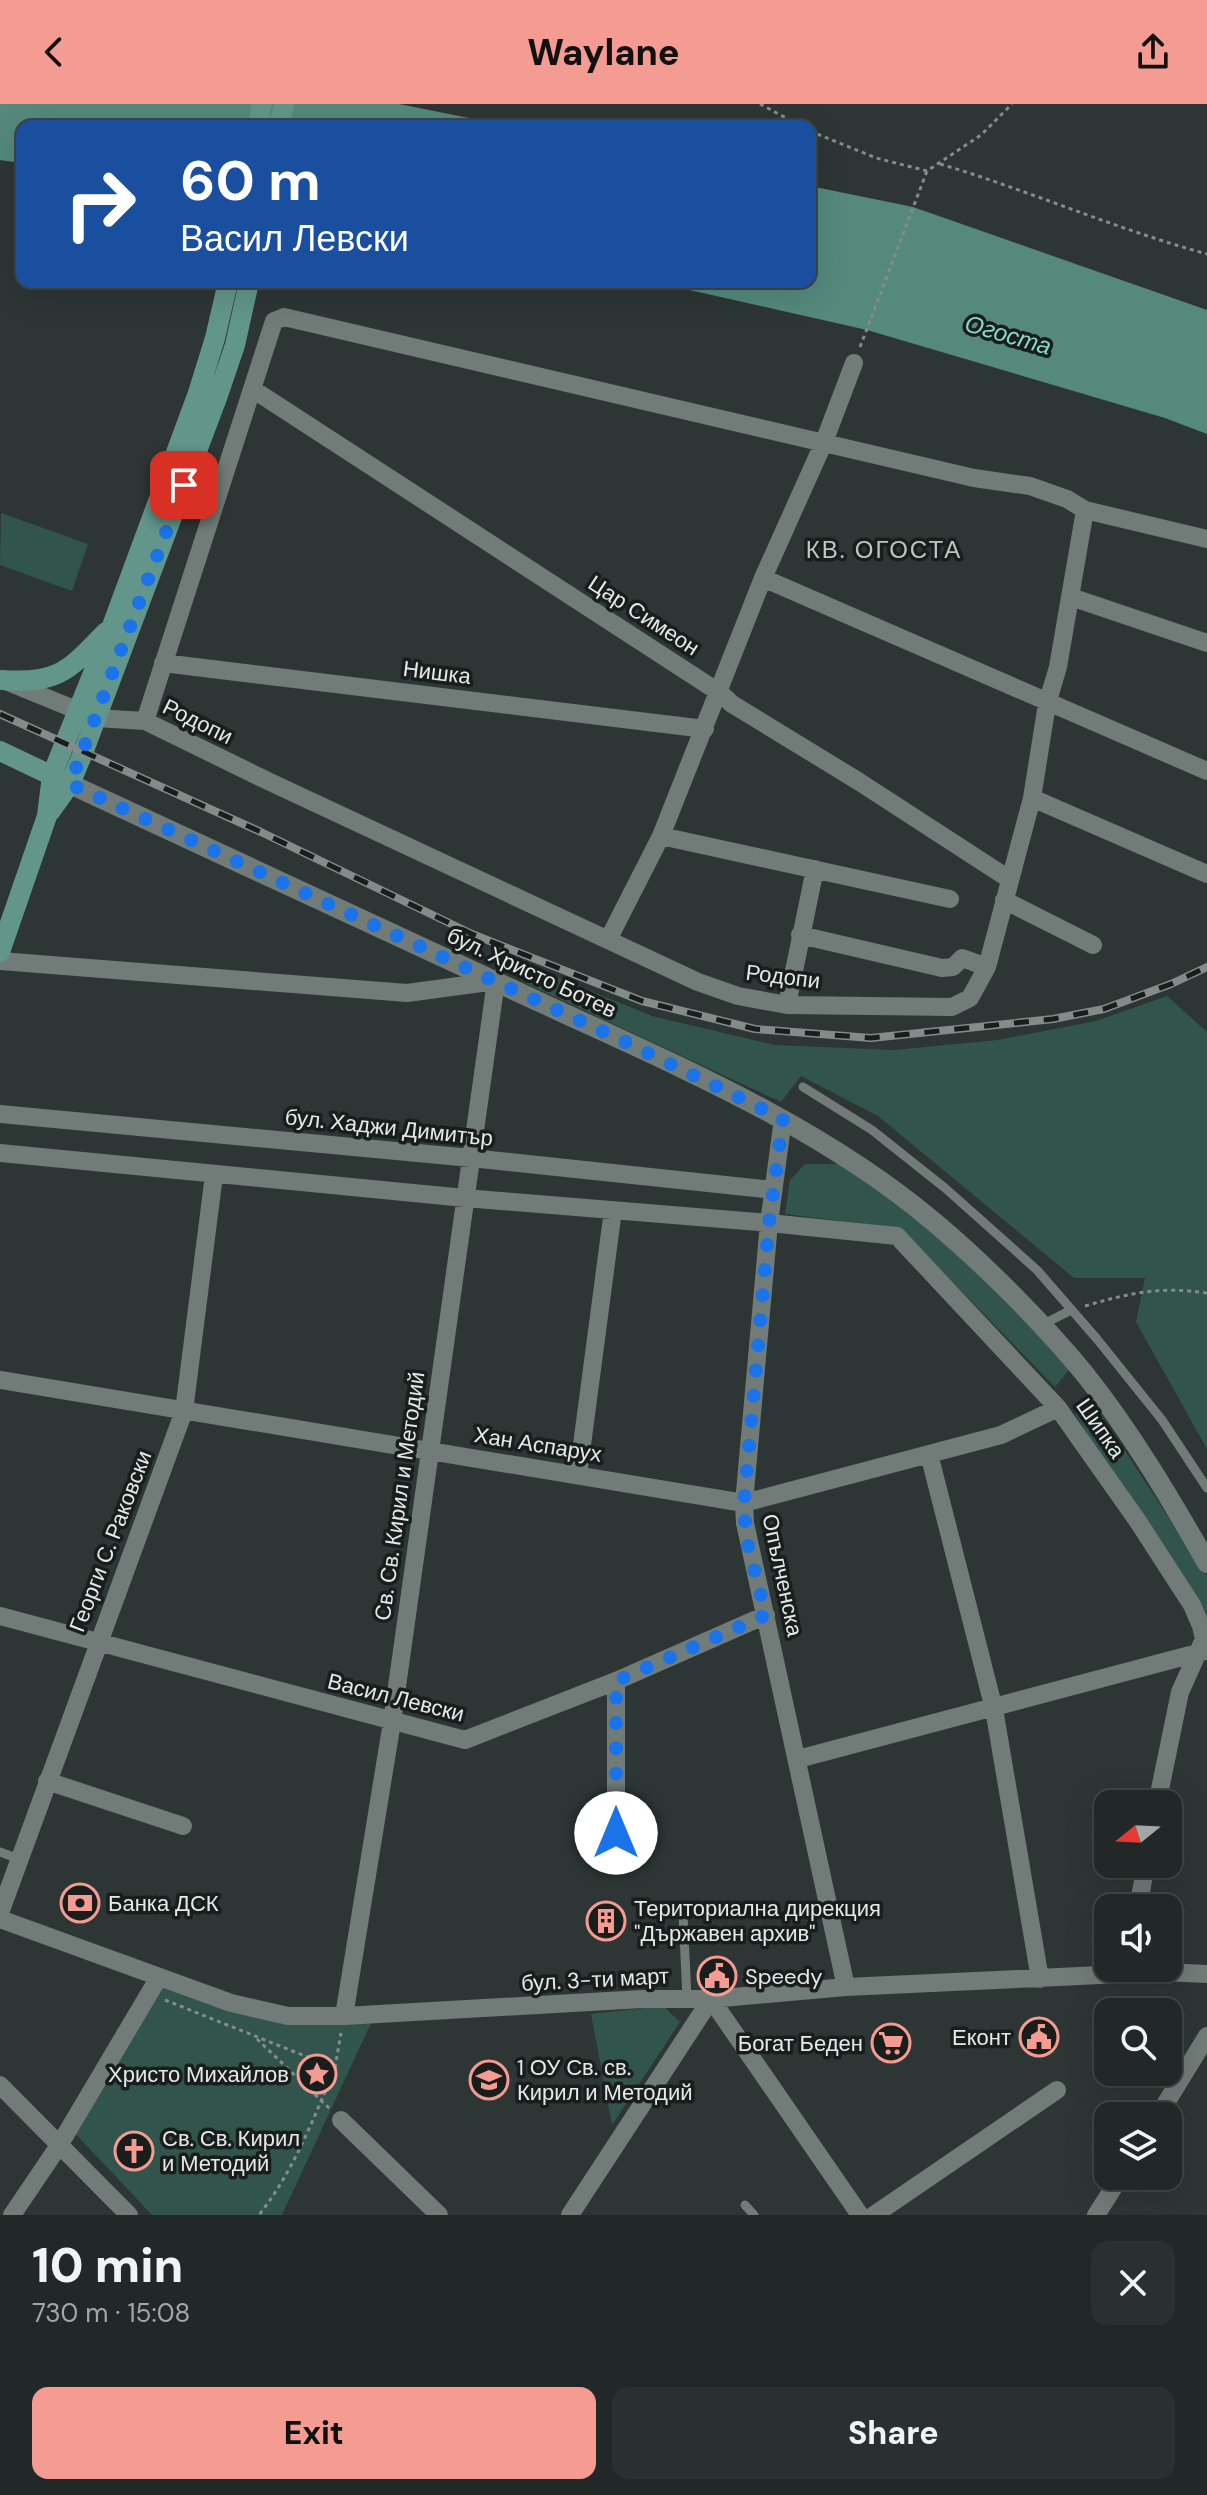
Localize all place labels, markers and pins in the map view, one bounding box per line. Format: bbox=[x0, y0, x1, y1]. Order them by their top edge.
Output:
pin bbox=[150, 451, 218, 519]
bank icon: Банка ДСК bbox=[59, 1882, 101, 1924]
place label: Банка ДСК bbox=[108, 1889, 219, 1918]
place label: Териториална дирекция "Държавен архив" bbox=[634, 1894, 881, 1948]
building icon: Териториална дирекция "Държавен архив" bbox=[585, 1900, 627, 1942]
public building icon: Speedy bbox=[696, 1955, 738, 1997]
place label: Speedy bbox=[745, 1962, 823, 1991]
public building icon: Еконт bbox=[1018, 2016, 1060, 2058]
supermarket icon: Богат Беден bbox=[870, 2022, 912, 2064]
place label: Еконт bbox=[952, 2023, 1011, 2052]
place label: Богат Беден bbox=[738, 2029, 863, 2058]
place icon: Христо Михайлов bbox=[296, 2053, 338, 2095]
place label: 1 ОУ Св. св. Кирил и Методий bbox=[517, 2053, 693, 2107]
school or university icon: 1 ОУ Св. св. Кирил и Методий bbox=[468, 2059, 510, 2101]
place label: Христо Михайлов bbox=[108, 2060, 289, 2089]
place label: Св. Св. Кирил и Методий bbox=[162, 2124, 300, 2178]
church icon: Св. Св. Кирил и Методий bbox=[113, 2130, 155, 2172]

